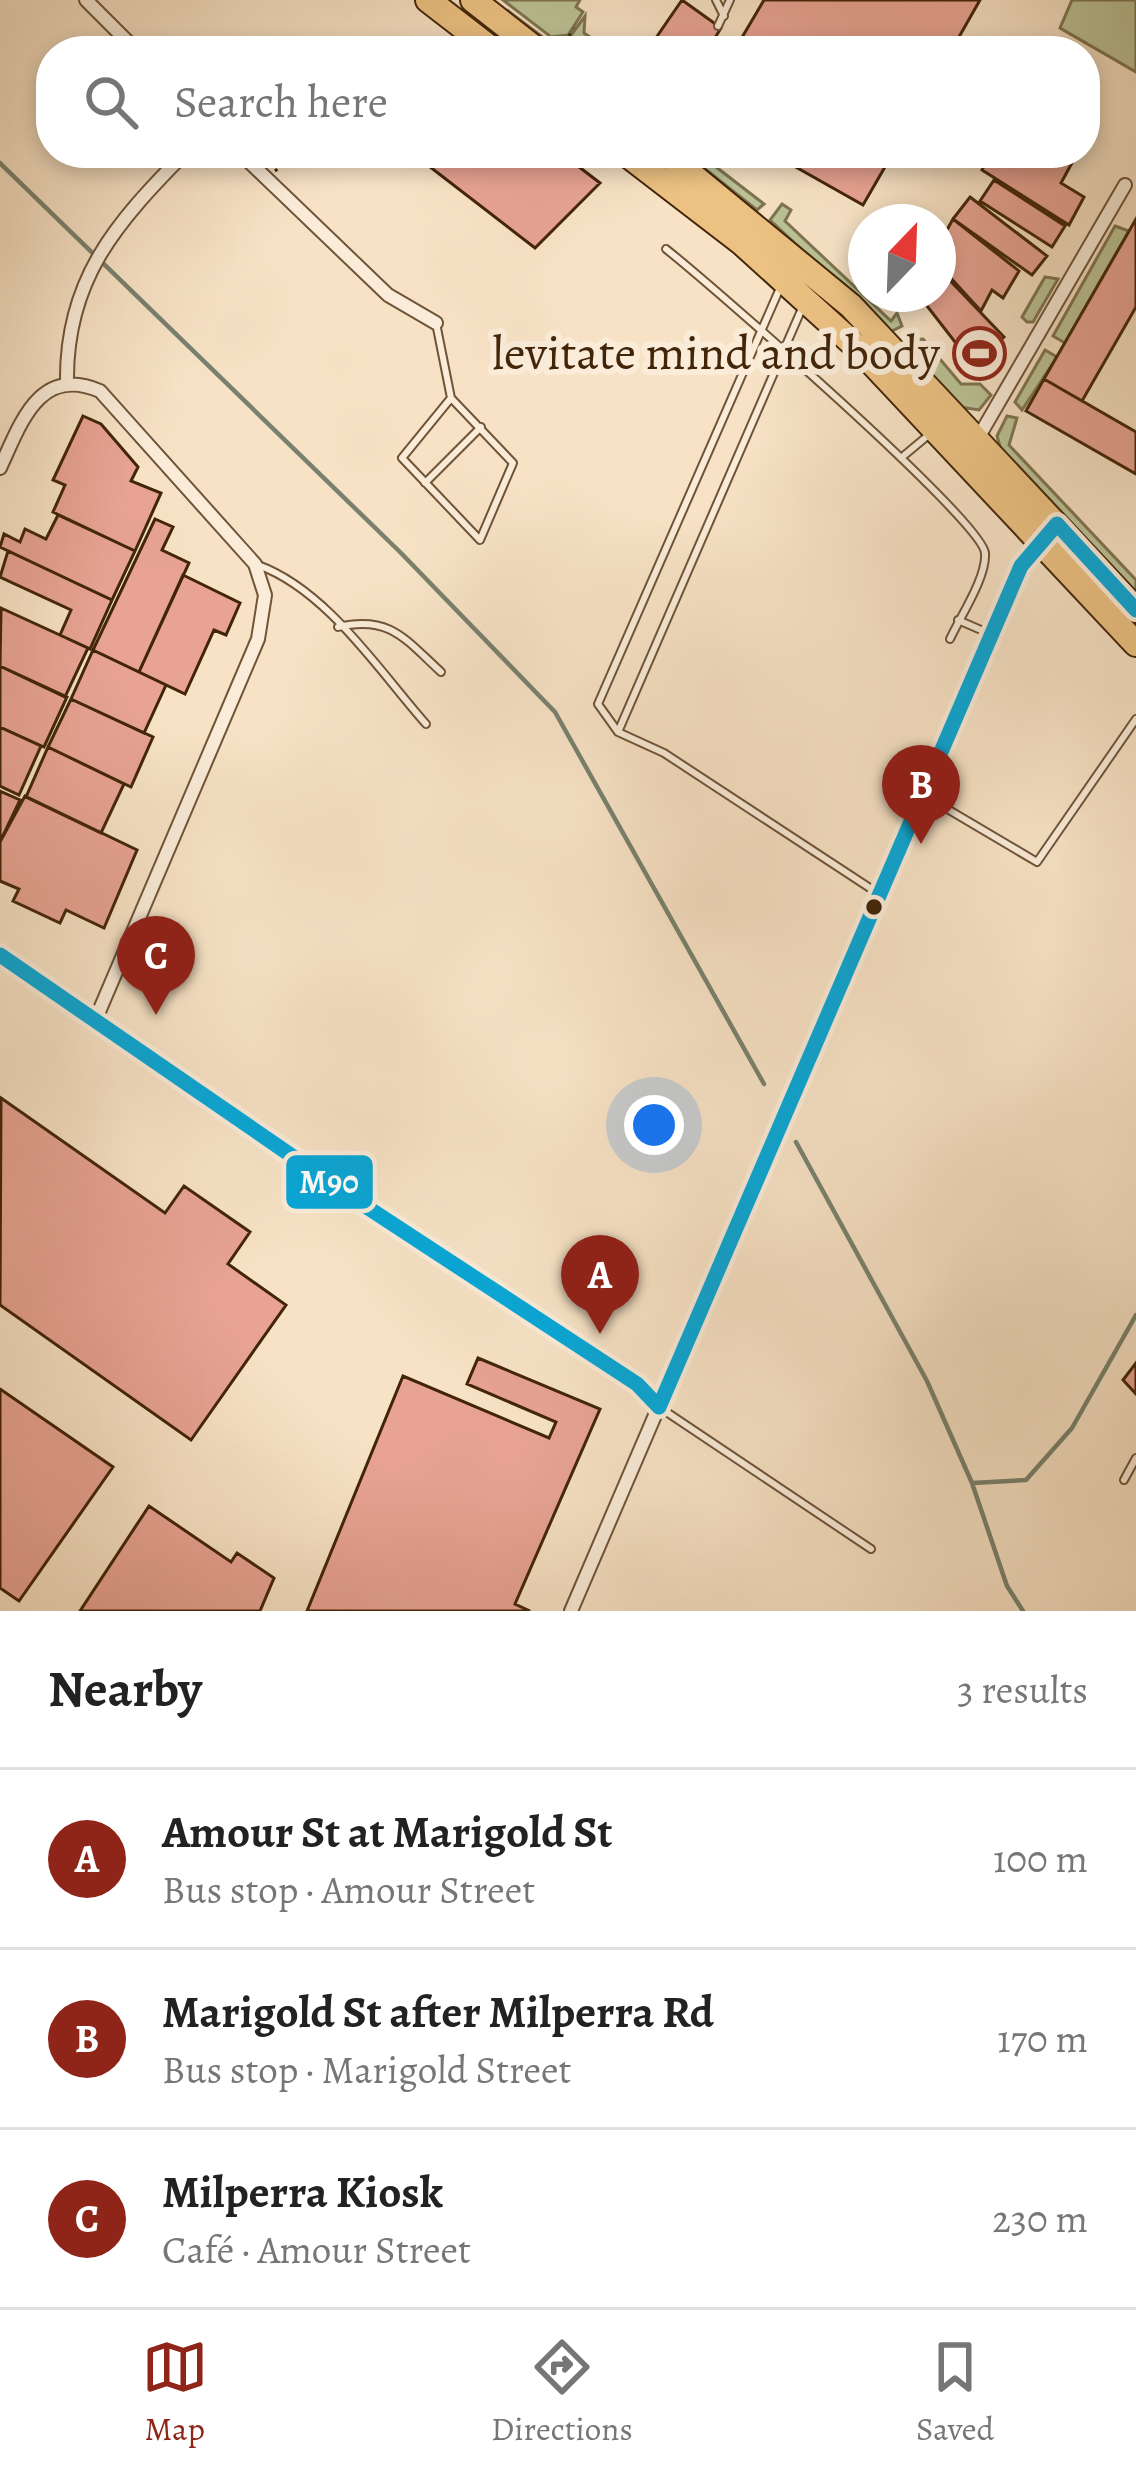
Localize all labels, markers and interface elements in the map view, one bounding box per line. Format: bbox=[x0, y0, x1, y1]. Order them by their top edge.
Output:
search box bbox=[36, 36, 1100, 168]
icon: search bbox=[78, 69, 144, 135]
text: Search here bbox=[174, 71, 388, 133]
north arrow bbox=[848, 204, 956, 312]
place label: levitate mind and body bbox=[492, 320, 941, 386]
sports icon: levitate mind and body bbox=[951, 325, 1007, 381]
pin: B bbox=[882, 745, 960, 844]
unlabelled marker bbox=[863, 896, 885, 918]
pin: C bbox=[117, 916, 195, 1015]
your location bbox=[624, 1095, 684, 1155]
line badge: M90 bbox=[284, 1153, 375, 1211]
text: M90 bbox=[299, 1159, 359, 1204]
pin: A bbox=[561, 1235, 639, 1334]
text: Nearby bbox=[48, 1654, 202, 1724]
text: 3 results bbox=[957, 1663, 1088, 1716]
text: Amour St at Marigold St bbox=[162, 1801, 612, 1863]
text: A bbox=[75, 1832, 99, 1885]
text: 100 m bbox=[993, 1832, 1088, 1885]
text: Bus stop · Amour Street bbox=[162, 1863, 535, 1916]
text: Marigold St after Milperra Rd bbox=[162, 1981, 714, 2043]
text: B bbox=[75, 2012, 99, 2065]
text: 170 m bbox=[997, 2012, 1088, 2065]
text: Bus stop · Marigold Street bbox=[162, 2043, 571, 2096]
text: Milperra Kiosk bbox=[162, 2161, 443, 2223]
text: C bbox=[75, 2192, 99, 2245]
text: 230 m bbox=[992, 2192, 1088, 2245]
text: Café · Amour Street bbox=[162, 2223, 471, 2276]
tab: Map bbox=[142, 2334, 208, 2451]
tab: Directions bbox=[491, 2334, 633, 2451]
tab: Saved bbox=[916, 2334, 994, 2451]

